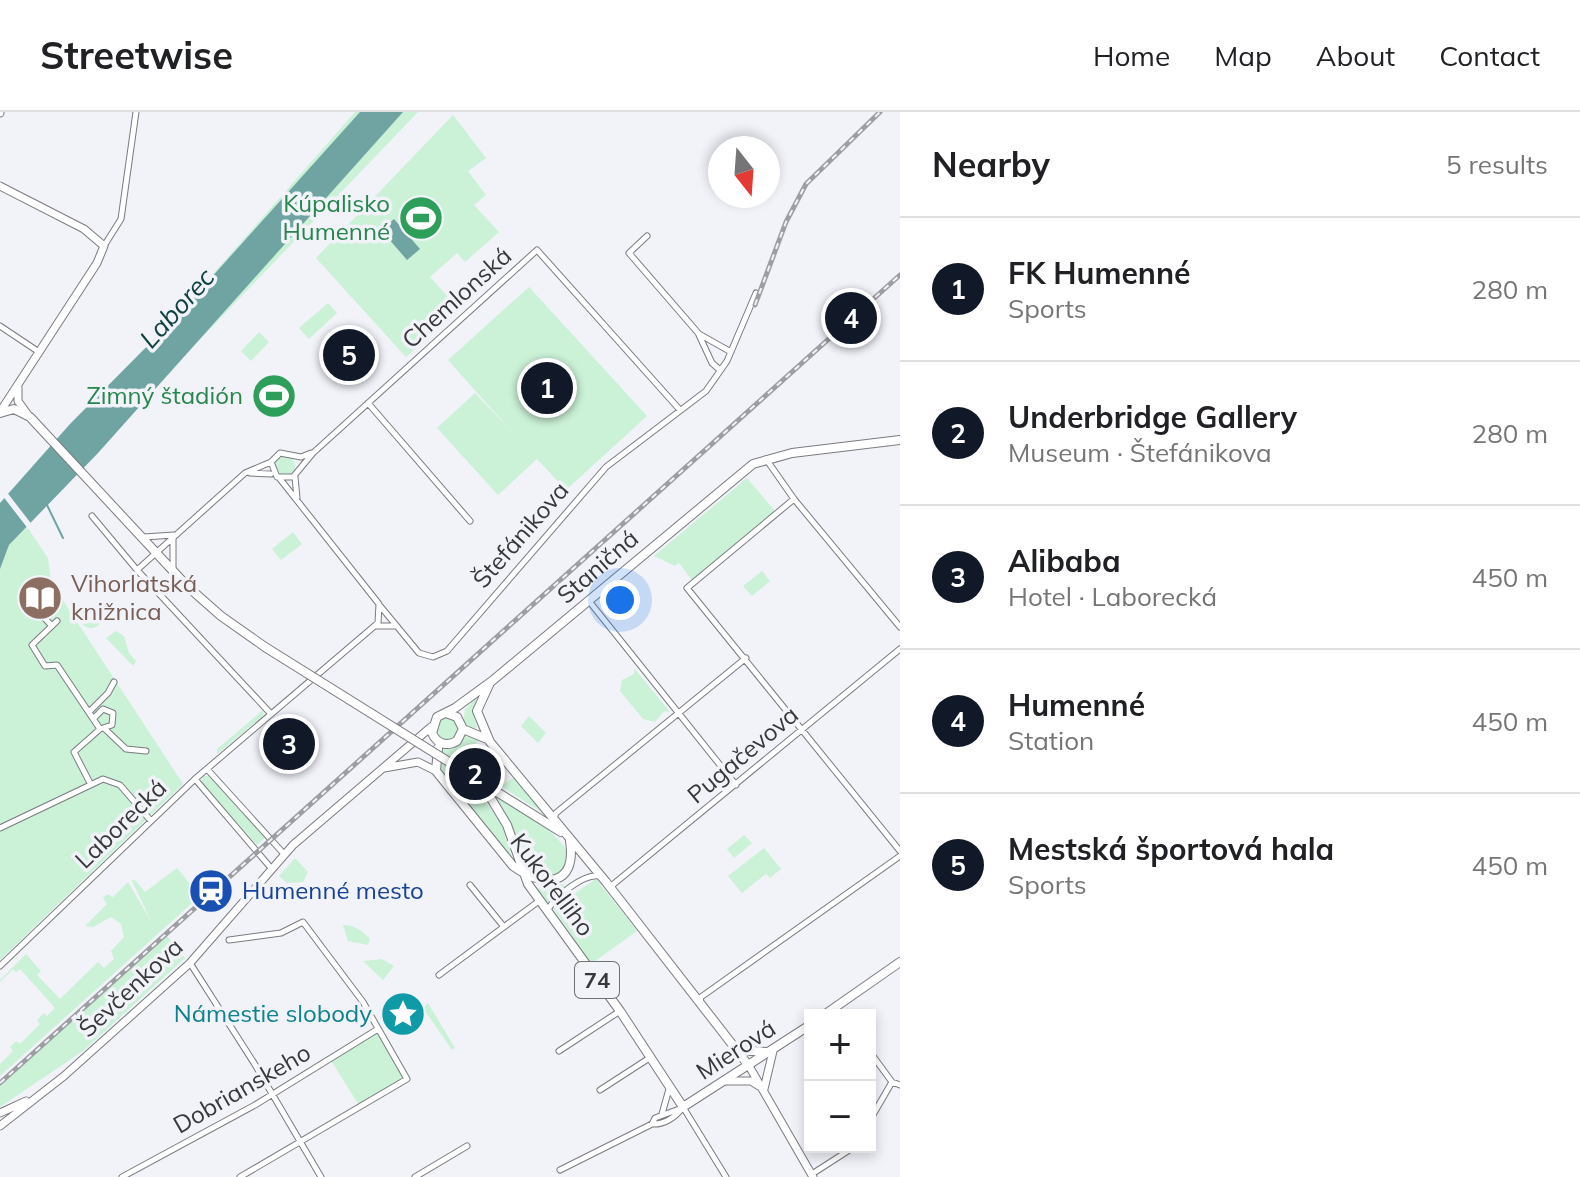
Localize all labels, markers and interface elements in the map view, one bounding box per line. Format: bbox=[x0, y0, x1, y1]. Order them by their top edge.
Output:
text: Streetwise bbox=[40, 31, 233, 79]
text: Home bbox=[1093, 38, 1170, 73]
text: Map bbox=[1214, 38, 1272, 73]
text: About bbox=[1316, 38, 1395, 73]
text: Contact bbox=[1439, 38, 1540, 73]
north arrow bbox=[708, 136, 780, 208]
text: Nearby bbox=[932, 143, 1050, 186]
text: 5 results bbox=[1446, 148, 1548, 181]
place label: Kúpalisko Humenné bbox=[282, 188, 390, 246]
sports icon: Kúpalisko Humenné bbox=[397, 194, 445, 242]
street label: Chemlonská bbox=[395, 240, 517, 354]
text: FK Humenné bbox=[1008, 254, 1191, 292]
water label: Laborec bbox=[132, 261, 221, 355]
text: 1 bbox=[950, 273, 966, 306]
text: 280 m bbox=[1472, 273, 1548, 306]
pin: 4 bbox=[825, 288, 877, 348]
text: Sports bbox=[1008, 292, 1087, 325]
pin: 5 bbox=[323, 325, 375, 385]
pin: 1 bbox=[521, 358, 573, 418]
sports icon: Zimný štadión bbox=[250, 372, 298, 420]
place label: Zimný štadión bbox=[86, 380, 243, 410]
text: Underbridge Gallery bbox=[1008, 398, 1297, 436]
text: 2 bbox=[950, 417, 966, 450]
text: 280 m bbox=[1472, 417, 1548, 450]
text: Museum · Štefánikova bbox=[1008, 436, 1272, 469]
street label: Štefánikova bbox=[466, 475, 575, 594]
street label: Staničná bbox=[551, 523, 644, 610]
text: Alibaba bbox=[1008, 542, 1121, 580]
text: 3 bbox=[950, 561, 966, 594]
text: 450 m bbox=[1472, 561, 1548, 594]
place label: Vihorlatská knižnica bbox=[71, 568, 197, 626]
library icon: Vihorlatská knižnica bbox=[16, 574, 64, 622]
your location bbox=[600, 580, 640, 620]
text: Hotel · Laborecká bbox=[1008, 580, 1217, 613]
text: Humenné bbox=[1008, 686, 1145, 724]
street label: Pugačevova bbox=[681, 699, 804, 809]
text: 4 bbox=[950, 705, 966, 738]
text: 450 m bbox=[1472, 705, 1548, 738]
pin: 3 bbox=[263, 714, 315, 774]
text: Station bbox=[1008, 724, 1094, 757]
pin: 2 bbox=[449, 744, 501, 804]
street label: Laborecká bbox=[68, 772, 172, 874]
street label: Kukorelliho bbox=[504, 827, 601, 942]
text: Mestská športová hala bbox=[1008, 830, 1334, 868]
text: 5 bbox=[950, 849, 966, 882]
text: 450 m bbox=[1472, 849, 1548, 882]
station icon: Humenné mesto bbox=[187, 867, 235, 915]
text: Sports bbox=[1008, 868, 1087, 901]
place label: Humenné mesto bbox=[242, 875, 424, 905]
street label: Ševčenkova bbox=[72, 931, 189, 1043]
road number: 74 bbox=[575, 962, 619, 998]
place icon: Námestie slobody bbox=[379, 990, 427, 1038]
place label: Námestie slobody bbox=[174, 998, 372, 1028]
map controls bbox=[804, 1009, 876, 1153]
button: + bbox=[804, 1009, 876, 1081]
street label: Mierová bbox=[690, 1012, 781, 1086]
street label: Dobrianskeho bbox=[167, 1037, 316, 1140]
button: − bbox=[804, 1081, 876, 1153]

